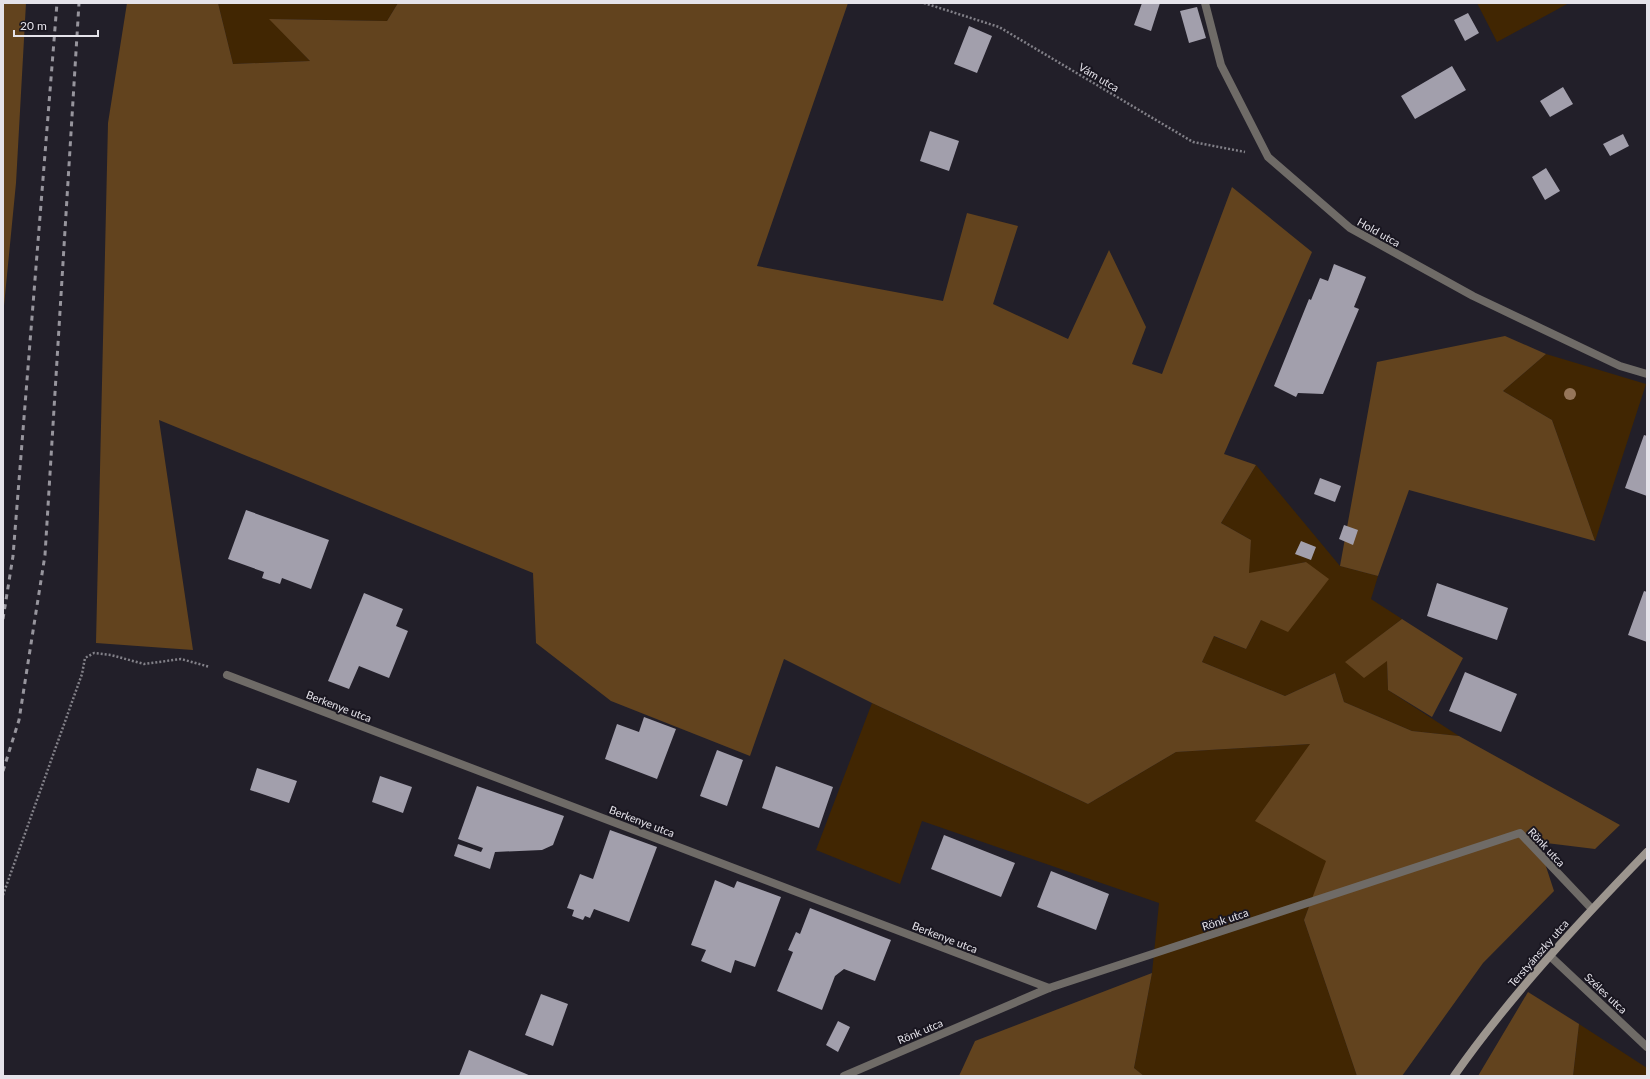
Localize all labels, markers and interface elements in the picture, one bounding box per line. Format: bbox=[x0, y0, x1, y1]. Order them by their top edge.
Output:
scale bar bbox=[14, 12, 98, 38]
text: 20 m bbox=[20, 18, 47, 33]
street label: Vám utca bbox=[1076, 60, 1122, 94]
street label: Hold utca bbox=[1355, 215, 1403, 249]
street label: Berkenye utca bbox=[305, 688, 373, 724]
street label: Berkenye utca bbox=[608, 803, 676, 839]
street label: Rönk utca bbox=[1526, 825, 1568, 869]
street label: Rönk utca bbox=[1200, 905, 1250, 933]
street label: Terstyánszky utca bbox=[1505, 917, 1571, 989]
street label: Berkenye utca bbox=[911, 919, 979, 955]
street label: Széles utca bbox=[1582, 970, 1630, 1016]
street label: Rönk utca bbox=[895, 1016, 945, 1046]

